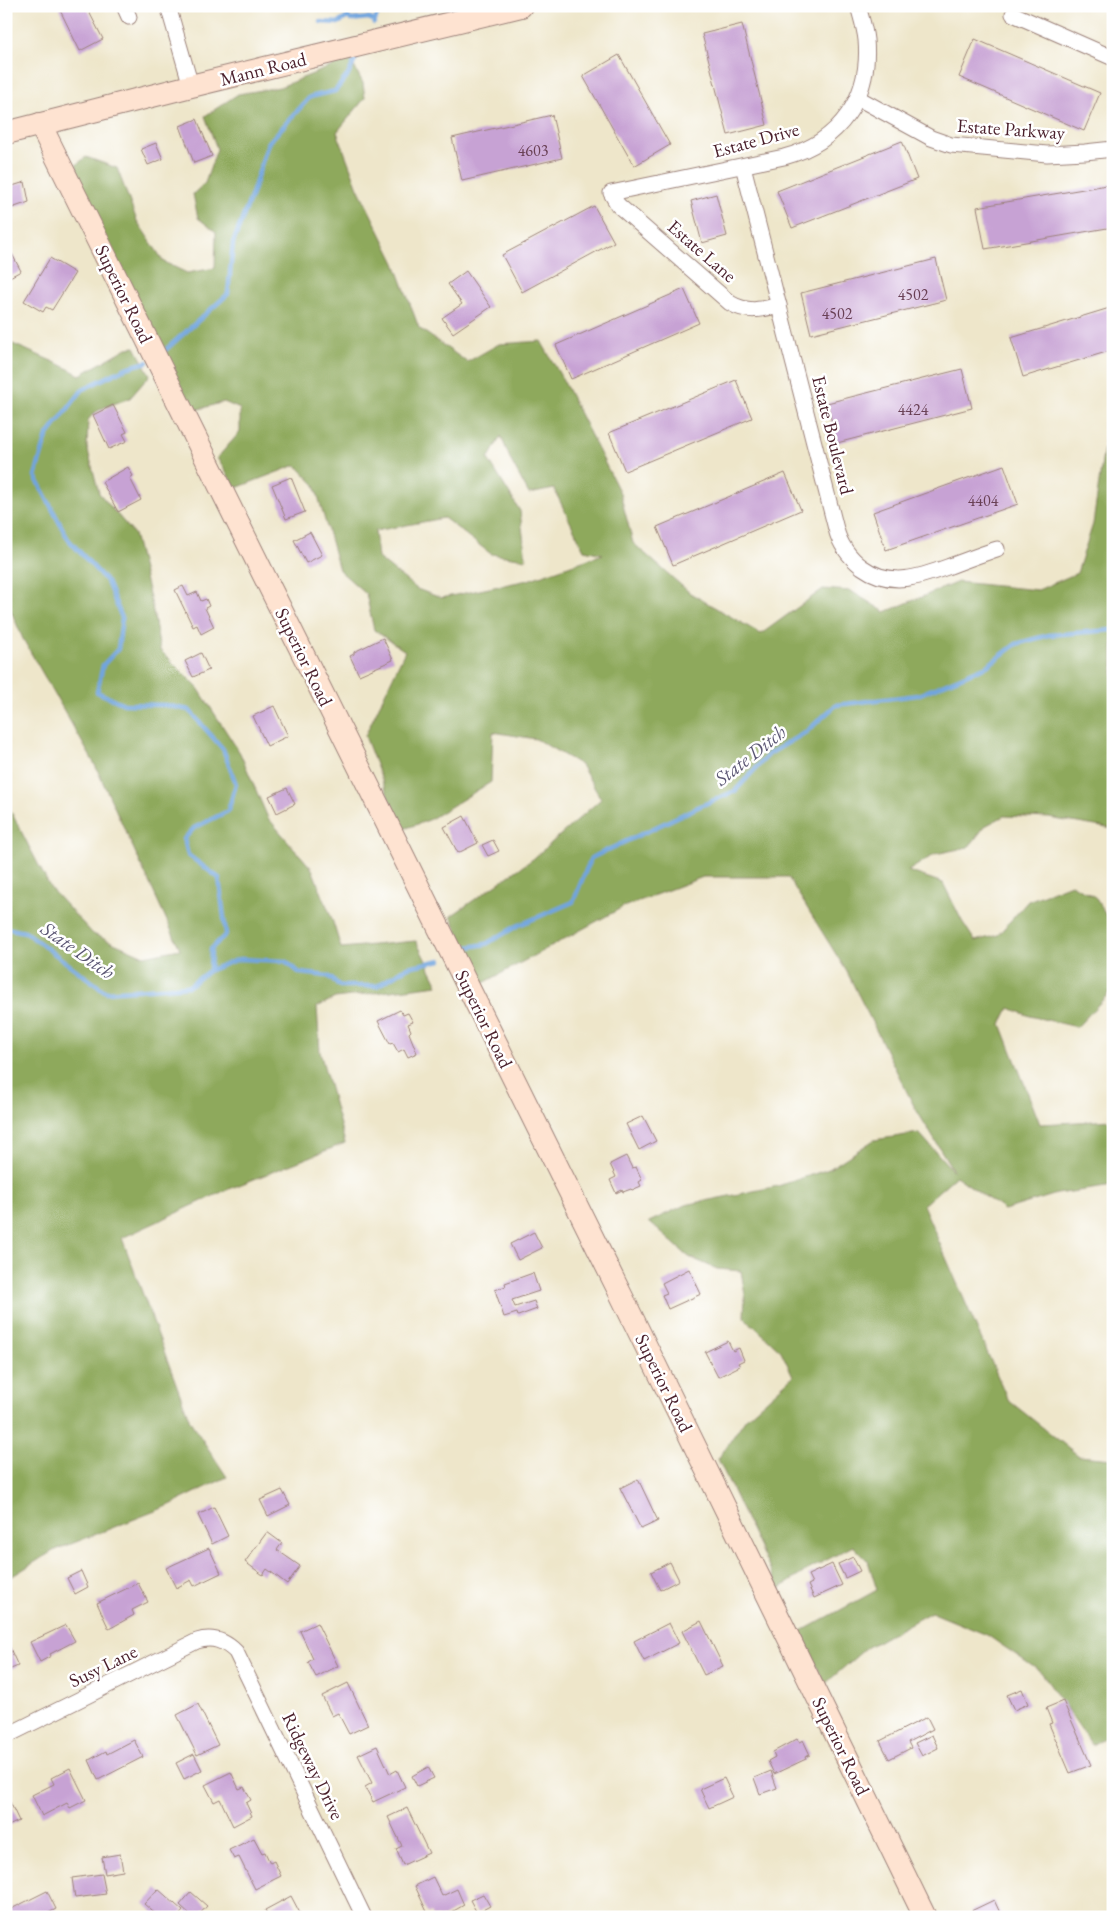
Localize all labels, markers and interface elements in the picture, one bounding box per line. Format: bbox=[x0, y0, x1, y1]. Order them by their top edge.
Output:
street label: Mann Road bbox=[217, 46, 309, 92]
street label: Estate Parkway bbox=[956, 113, 1067, 145]
street label: Estate Drive bbox=[710, 117, 802, 163]
house number: 4603 bbox=[518, 140, 549, 161]
street label: Estate Lane bbox=[662, 214, 742, 288]
street label: Superior Road bbox=[89, 241, 159, 348]
house number: 4502 bbox=[898, 284, 929, 305]
house number: 4502 bbox=[822, 303, 853, 324]
street label: Estate Boulevard bbox=[806, 373, 860, 497]
house number: 4424 bbox=[898, 399, 929, 420]
house number: 4404 bbox=[968, 490, 999, 511]
street label: Superior Road bbox=[269, 604, 339, 711]
water label: State Ditch bbox=[708, 719, 791, 792]
water label: State Ditch bbox=[35, 915, 120, 985]
street label: Superior Road bbox=[449, 966, 519, 1073]
street label: Superior Road bbox=[629, 1330, 699, 1437]
street label: Susy Lane bbox=[65, 1639, 141, 1693]
street label: Superior Road bbox=[806, 1693, 876, 1800]
street label: Ridgeway Drive bbox=[276, 1708, 350, 1824]

